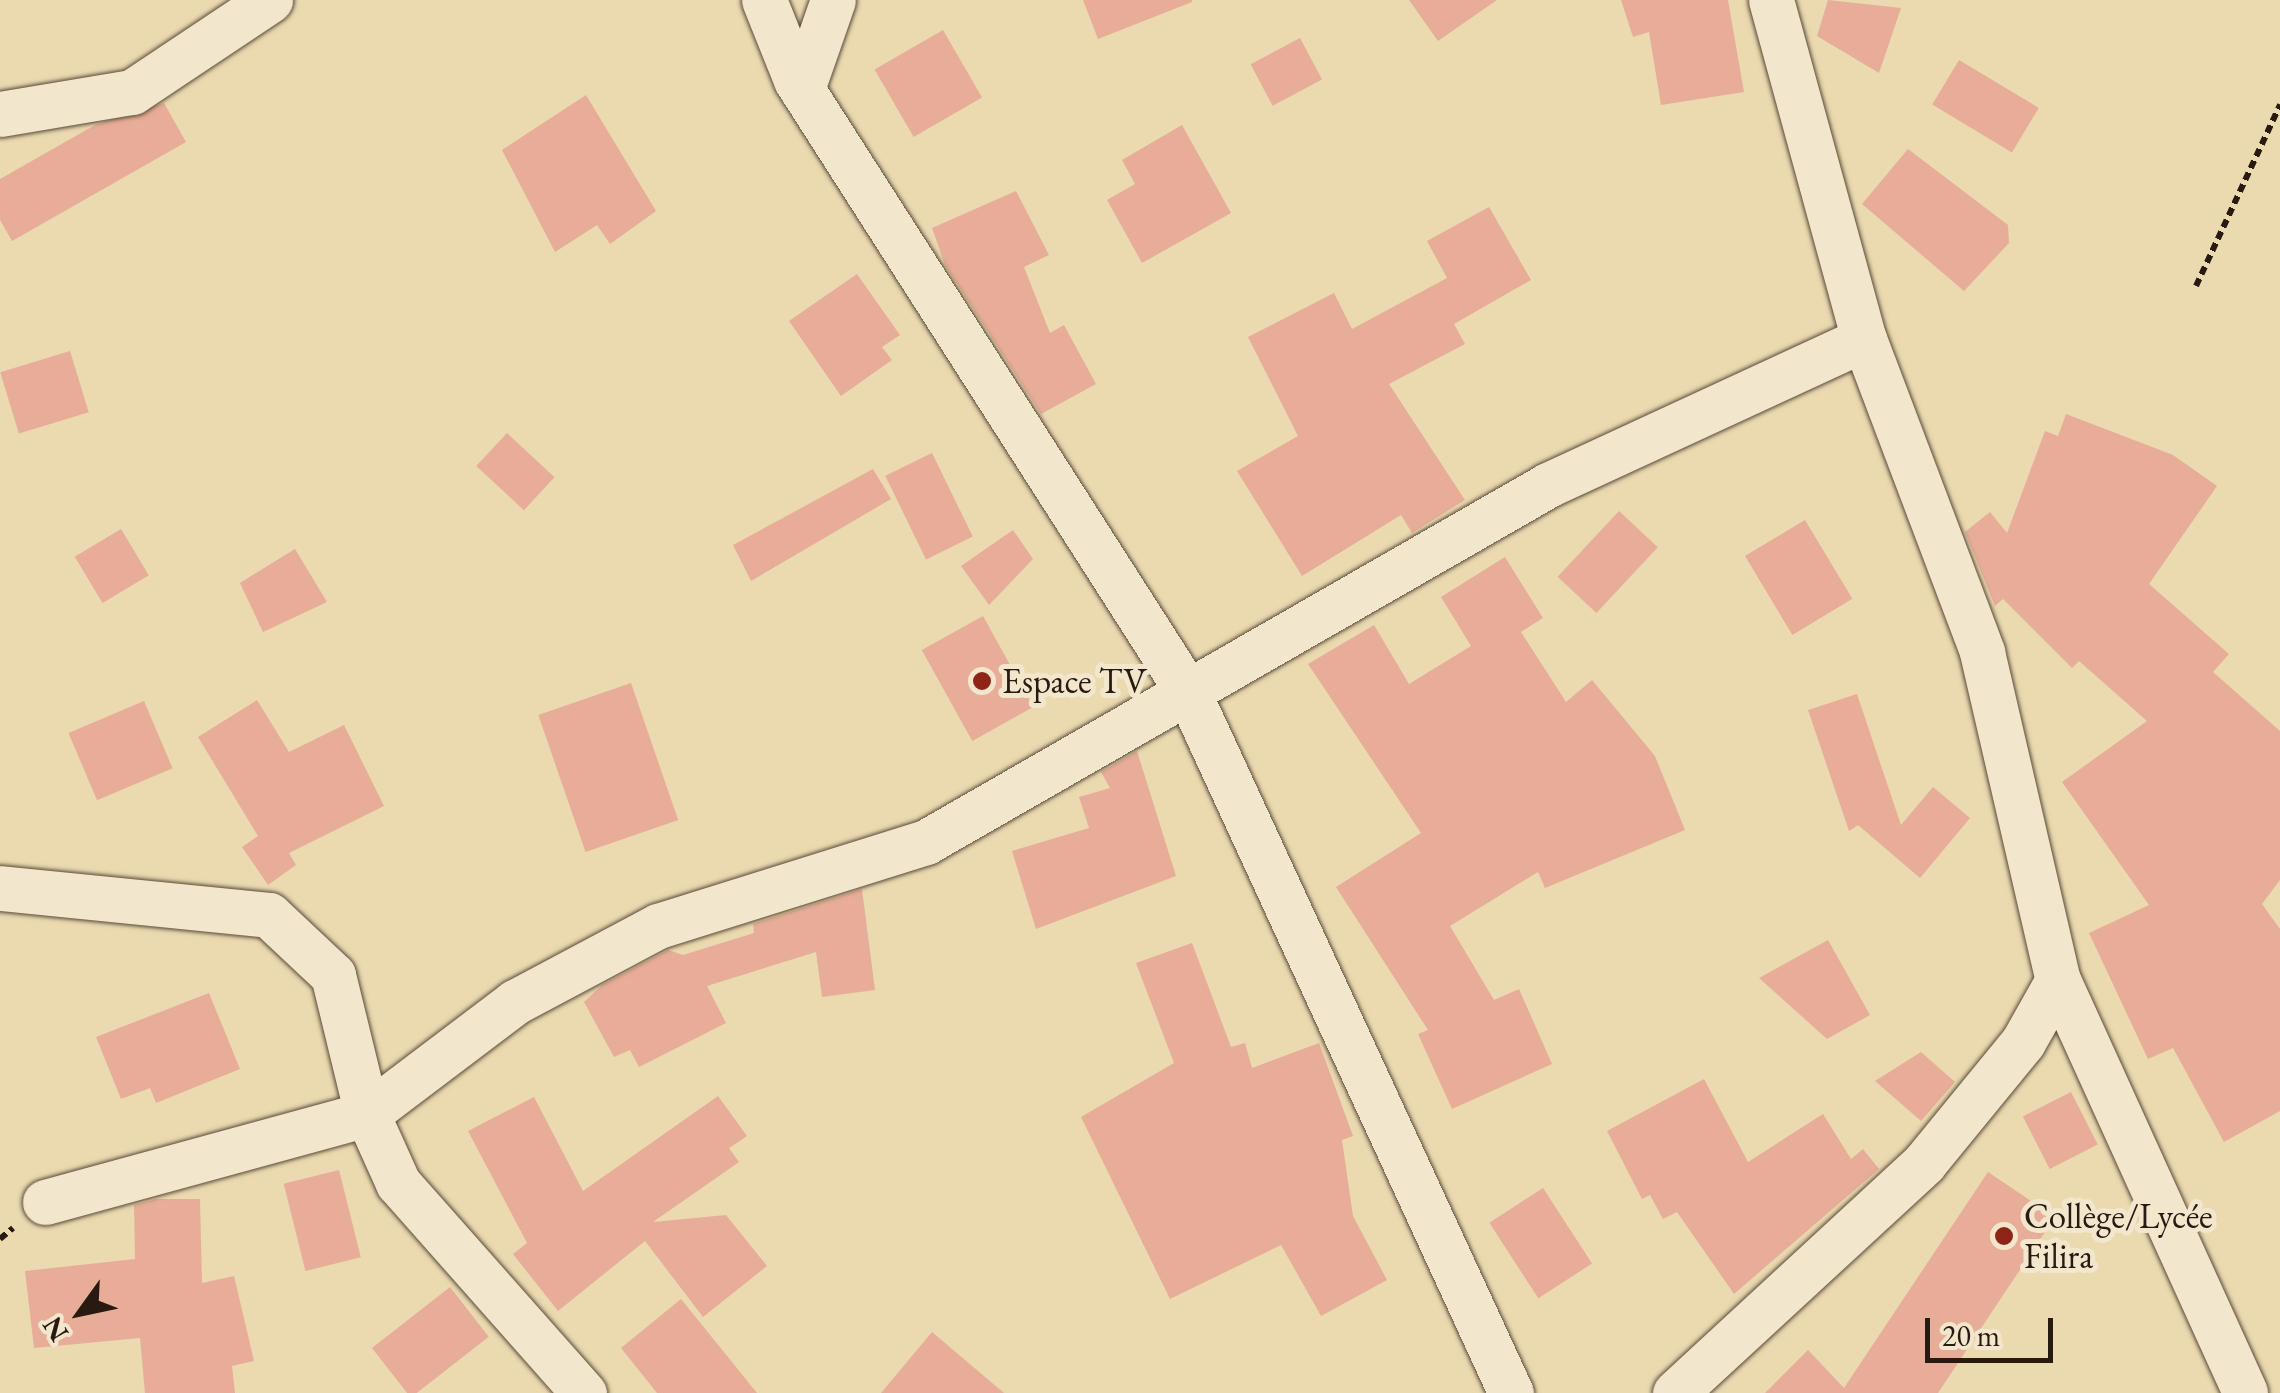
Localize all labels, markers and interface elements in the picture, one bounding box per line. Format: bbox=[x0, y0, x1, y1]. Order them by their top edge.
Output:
place label: Espace TV bbox=[1002, 660, 1147, 702]
marker: Espace TV bbox=[971, 670, 993, 692]
place label: Collège/Lycée Filira bbox=[2024, 1195, 2213, 1277]
marker: Collège/Lycée Filira bbox=[1993, 1225, 2015, 1247]
north arrow bbox=[30, 1263, 130, 1363]
scale bar bbox=[1930, 1298, 2058, 1360]
text: N bbox=[34, 1310, 76, 1349]
text: 20 m bbox=[1942, 1316, 2000, 1355]

